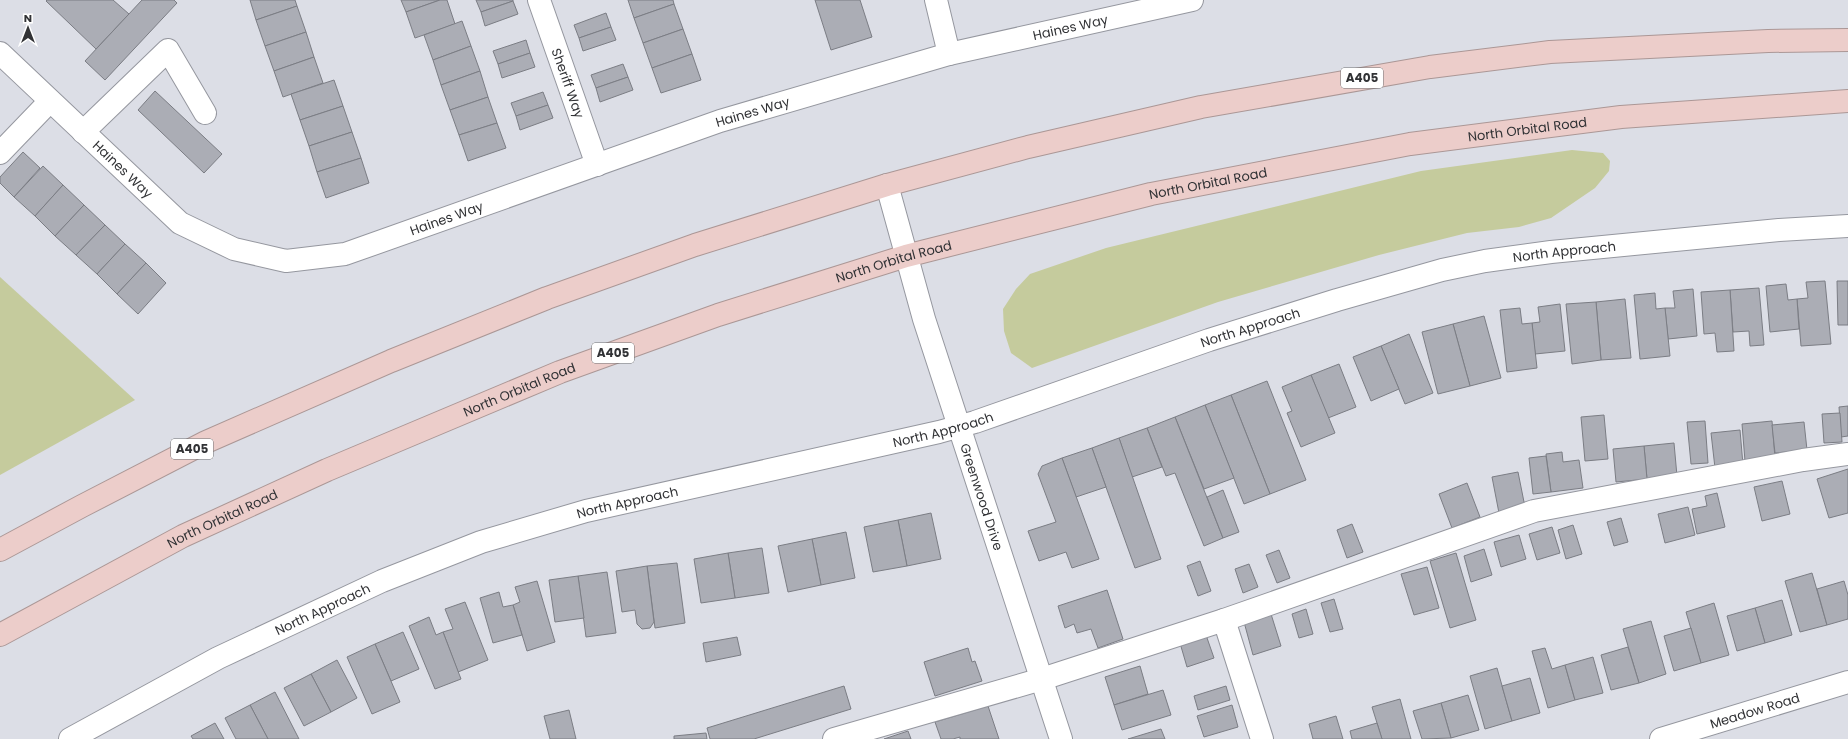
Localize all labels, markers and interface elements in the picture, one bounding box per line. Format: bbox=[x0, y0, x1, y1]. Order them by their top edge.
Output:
north arrow bbox=[8, 8, 48, 48]
text: N bbox=[24, 10, 32, 26]
street label: Haines Way bbox=[1031, 10, 1110, 45]
street label: Sheriff Way bbox=[547, 46, 589, 121]
road number: A405 bbox=[1341, 68, 1383, 88]
street label: Haines Way bbox=[713, 92, 793, 132]
street label: North Orbital Road bbox=[1467, 112, 1588, 147]
street label: Haines Way bbox=[88, 136, 157, 203]
street label: North Orbital Road bbox=[1147, 163, 1269, 204]
street label: Haines Way bbox=[407, 197, 487, 240]
street label: North Orbital Road bbox=[833, 236, 954, 287]
street label: North Approach bbox=[1512, 237, 1617, 267]
street label: North Approach bbox=[1198, 303, 1303, 352]
road number: A405 bbox=[592, 343, 634, 363]
street label: North Orbital Road bbox=[460, 358, 578, 422]
street label: North Approach bbox=[891, 407, 996, 452]
road number: A405 bbox=[171, 439, 213, 459]
street label: Greenwood Drive bbox=[955, 441, 1008, 553]
street label: North Approach bbox=[574, 482, 680, 523]
street label: North Orbital Road bbox=[164, 485, 281, 553]
street label: North Approach bbox=[272, 579, 373, 640]
street label: Meadow Road bbox=[1708, 688, 1802, 734]

